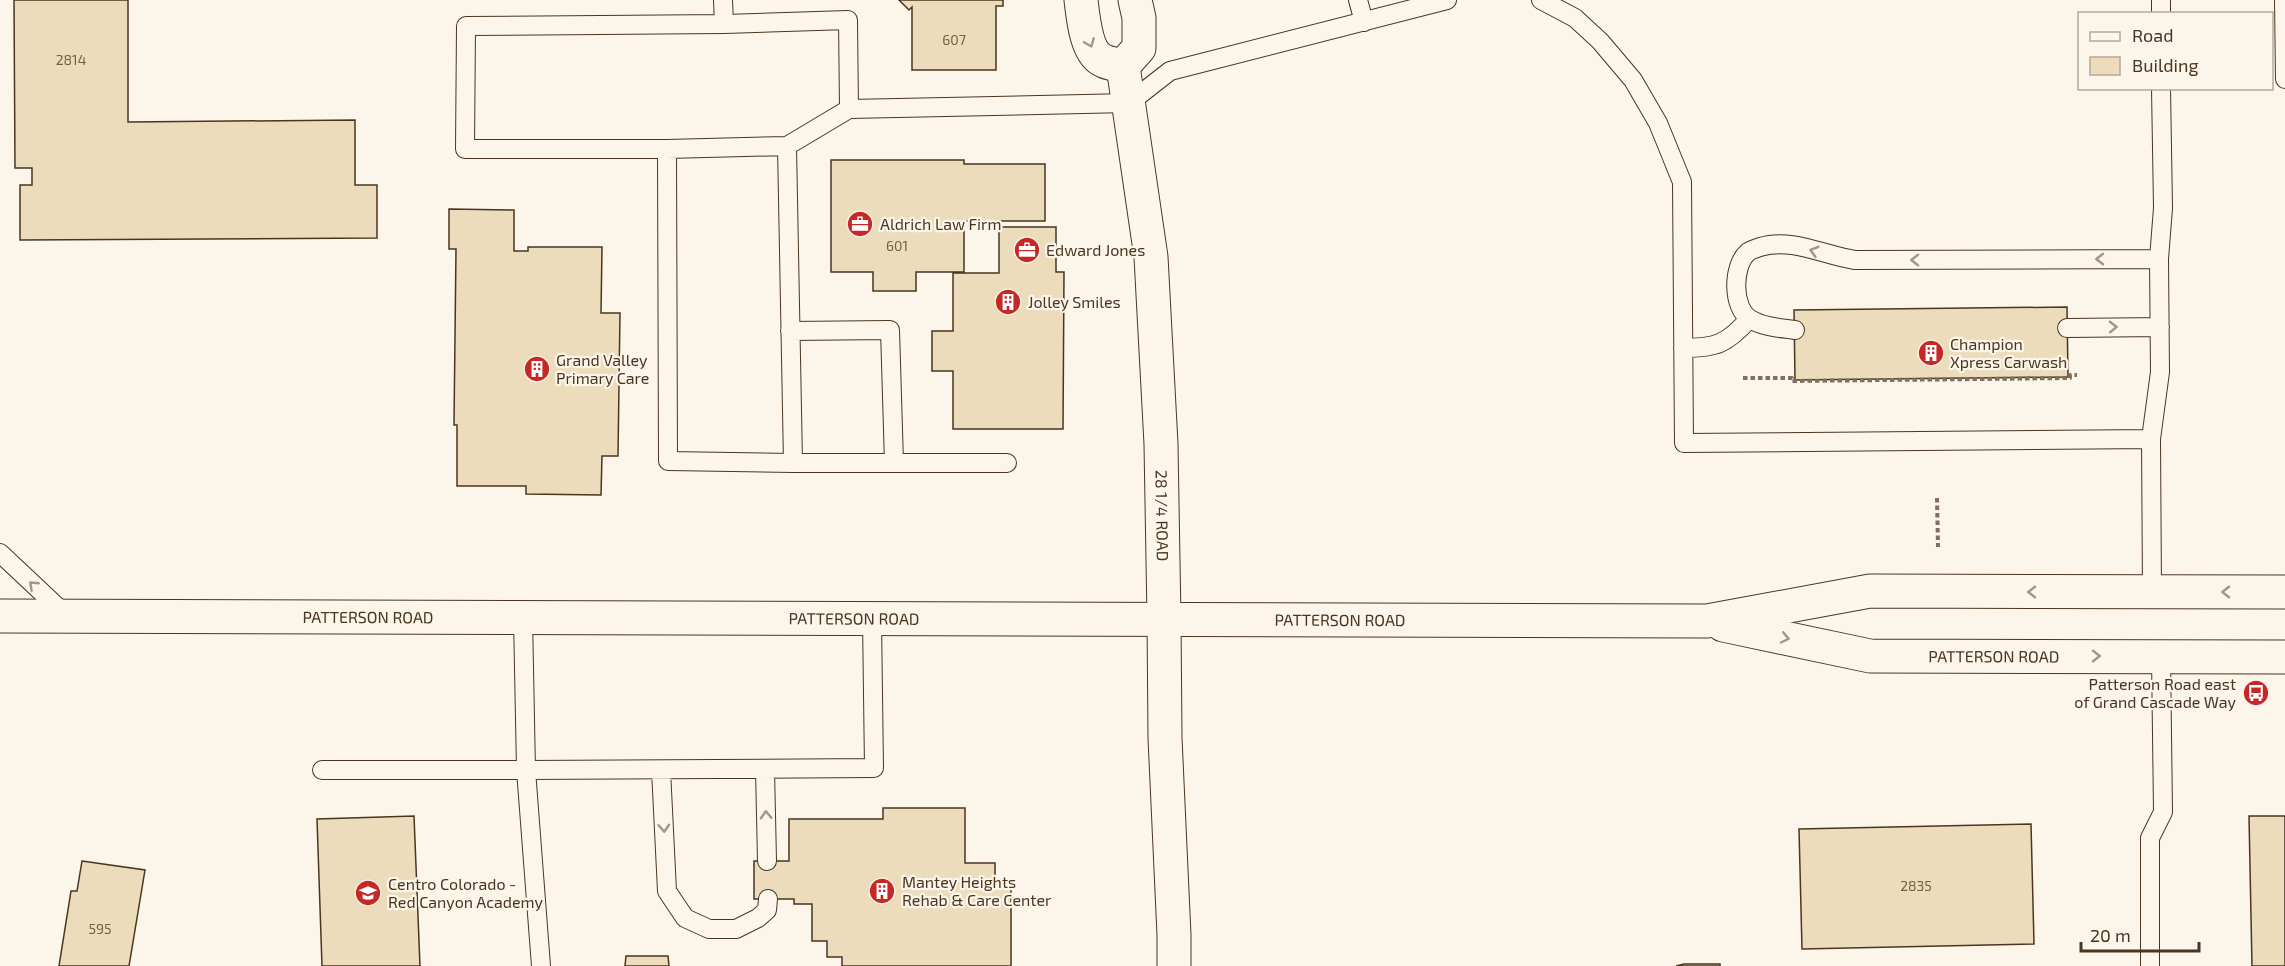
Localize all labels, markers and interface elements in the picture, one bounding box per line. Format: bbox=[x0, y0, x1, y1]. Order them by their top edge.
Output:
legend bbox=[2078, 12, 2273, 90]
text: Road bbox=[2132, 24, 2173, 46]
house number: 607 bbox=[942, 31, 966, 48]
one-way arrow bbox=[1083, 36, 1095, 47]
house number: 2814 bbox=[56, 51, 86, 68]
text: Building bbox=[2132, 54, 2199, 76]
office icon: Aldrich Law Firm bbox=[845, 209, 875, 239]
place label: Aldrich Law Firm bbox=[880, 214, 1001, 233]
office icon: Edward Jones bbox=[1012, 235, 1042, 265]
house number: 601 bbox=[886, 237, 908, 254]
place label: Edward Jones bbox=[1046, 240, 1145, 259]
one-way arrow bbox=[1809, 246, 1820, 258]
one-way arrow bbox=[2096, 253, 2105, 265]
one-way arrow bbox=[1911, 254, 1920, 266]
building icon: Jolley Smiles bbox=[993, 287, 1023, 317]
place label: Jolley Smiles bbox=[1028, 292, 1121, 311]
one-way arrow bbox=[2109, 321, 2118, 333]
place label: Champion Xpress Carwash bbox=[1950, 334, 2067, 371]
building icon: Champion Xpress Carwash bbox=[1916, 338, 1946, 368]
place label: Grand Valley Primary Care bbox=[556, 350, 649, 387]
building icon: Grand Valley Primary Care bbox=[522, 354, 552, 384]
street label: 28 1/4 ROAD bbox=[1152, 470, 1173, 562]
one-way arrow bbox=[30, 581, 41, 592]
one-way arrow bbox=[2027, 586, 2036, 598]
one-way arrow bbox=[2222, 586, 2231, 598]
street label: PATTERSON ROAD bbox=[302, 607, 434, 626]
street label: PATTERSON ROAD bbox=[788, 608, 920, 628]
street label: PATTERSON ROAD bbox=[1274, 610, 1406, 629]
one-way arrow bbox=[1779, 631, 1789, 644]
street label: PATTERSON ROAD bbox=[1928, 646, 2059, 665]
one-way arrow bbox=[2092, 650, 2101, 662]
place label: Patterson Road east of Grand Cascade Way bbox=[2074, 674, 2237, 711]
bus stop icon: Patterson Road east of Grand Cascade Way bbox=[2241, 678, 2271, 708]
one-way arrow bbox=[760, 811, 772, 820]
one-way arrow bbox=[658, 824, 671, 833]
place label: Mantey Heights Rehab & Care Center bbox=[902, 872, 1052, 909]
place label: Centro Colorado - Red Canyon Academy bbox=[388, 874, 544, 911]
building icon: Mantey Heights Rehab & Care Center bbox=[867, 876, 897, 906]
house number: 2835 bbox=[1900, 877, 1932, 894]
school or university icon: Centro Colorado - Red Canyon Academy bbox=[353, 878, 383, 908]
scale bar bbox=[2081, 915, 2200, 953]
house number: 595 bbox=[88, 920, 112, 937]
text: 20 m bbox=[2090, 924, 2131, 946]

